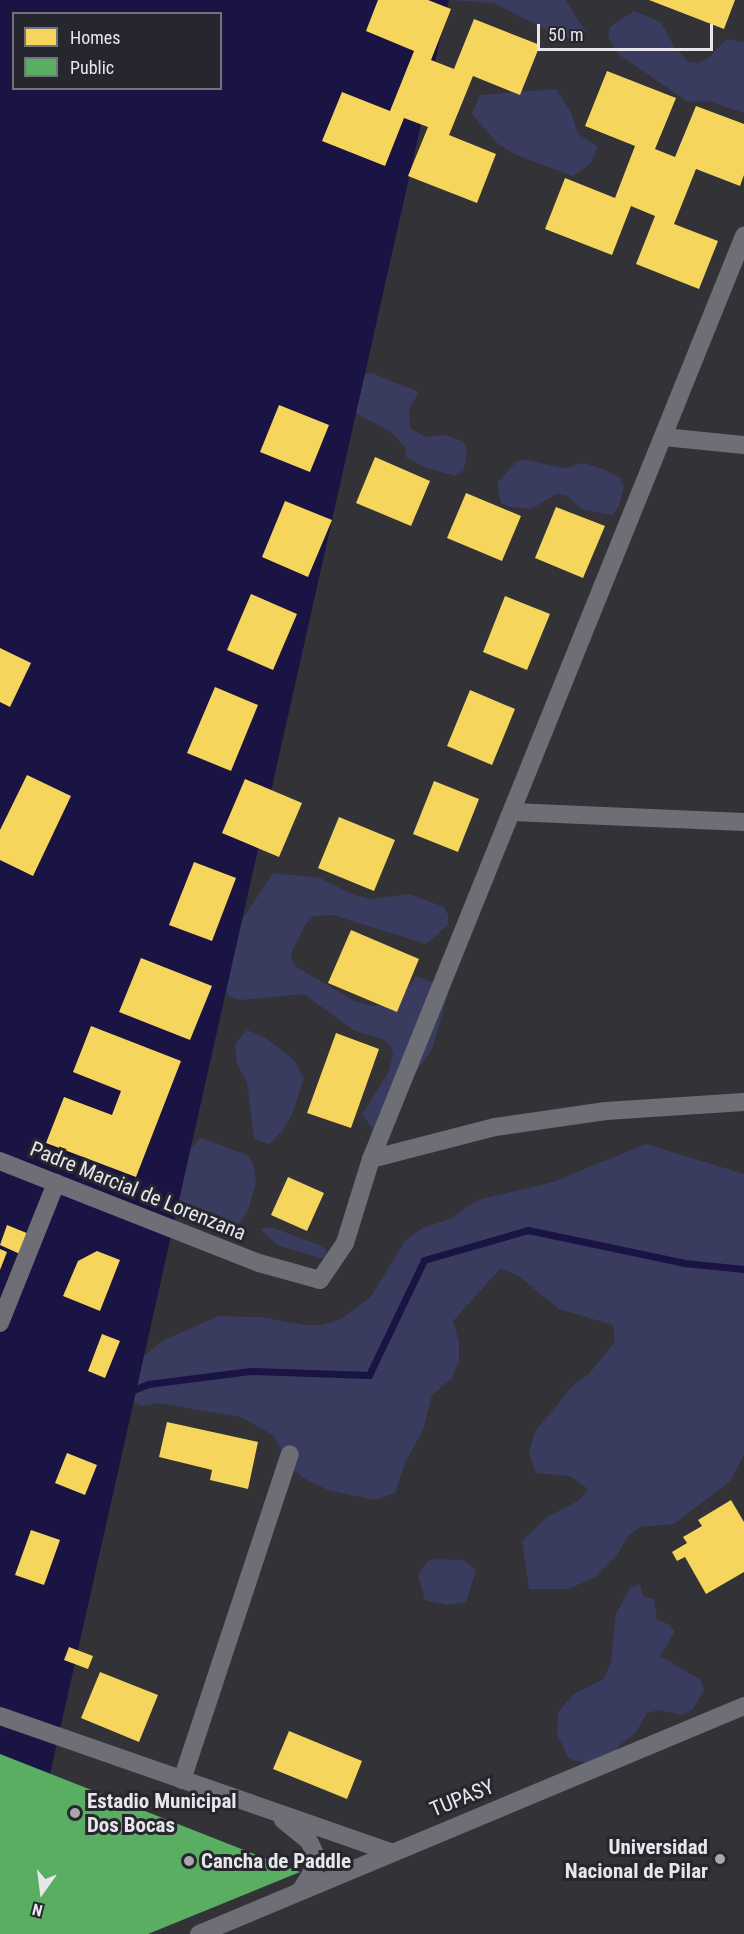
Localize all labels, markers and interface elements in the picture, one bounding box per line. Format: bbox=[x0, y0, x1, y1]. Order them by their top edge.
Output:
legend bbox=[12, 12, 222, 90]
scale bar bbox=[540, 12, 716, 50]
text: 50 m bbox=[548, 24, 583, 45]
text: Homes bbox=[70, 27, 120, 48]
text: Public bbox=[70, 57, 114, 78]
street label: Padre Marcial de Lorenzana bbox=[26, 1136, 250, 1246]
street label: TUPASY bbox=[426, 1774, 498, 1822]
place label: Estadio Municipal Dos Bocas bbox=[87, 1788, 237, 1838]
marker: Estadio Municipal Dos Bocas bbox=[68, 1806, 82, 1820]
place label: Universidad Nacional de Pilar bbox=[565, 1834, 708, 1884]
place label: Cancha de Paddle bbox=[201, 1848, 351, 1874]
marker: Universidad Nacional de Pilar bbox=[713, 1852, 727, 1866]
marker: Cancha de Paddle bbox=[182, 1854, 196, 1868]
north arrow bbox=[12, 1862, 72, 1922]
text: N bbox=[30, 1900, 45, 1920]

